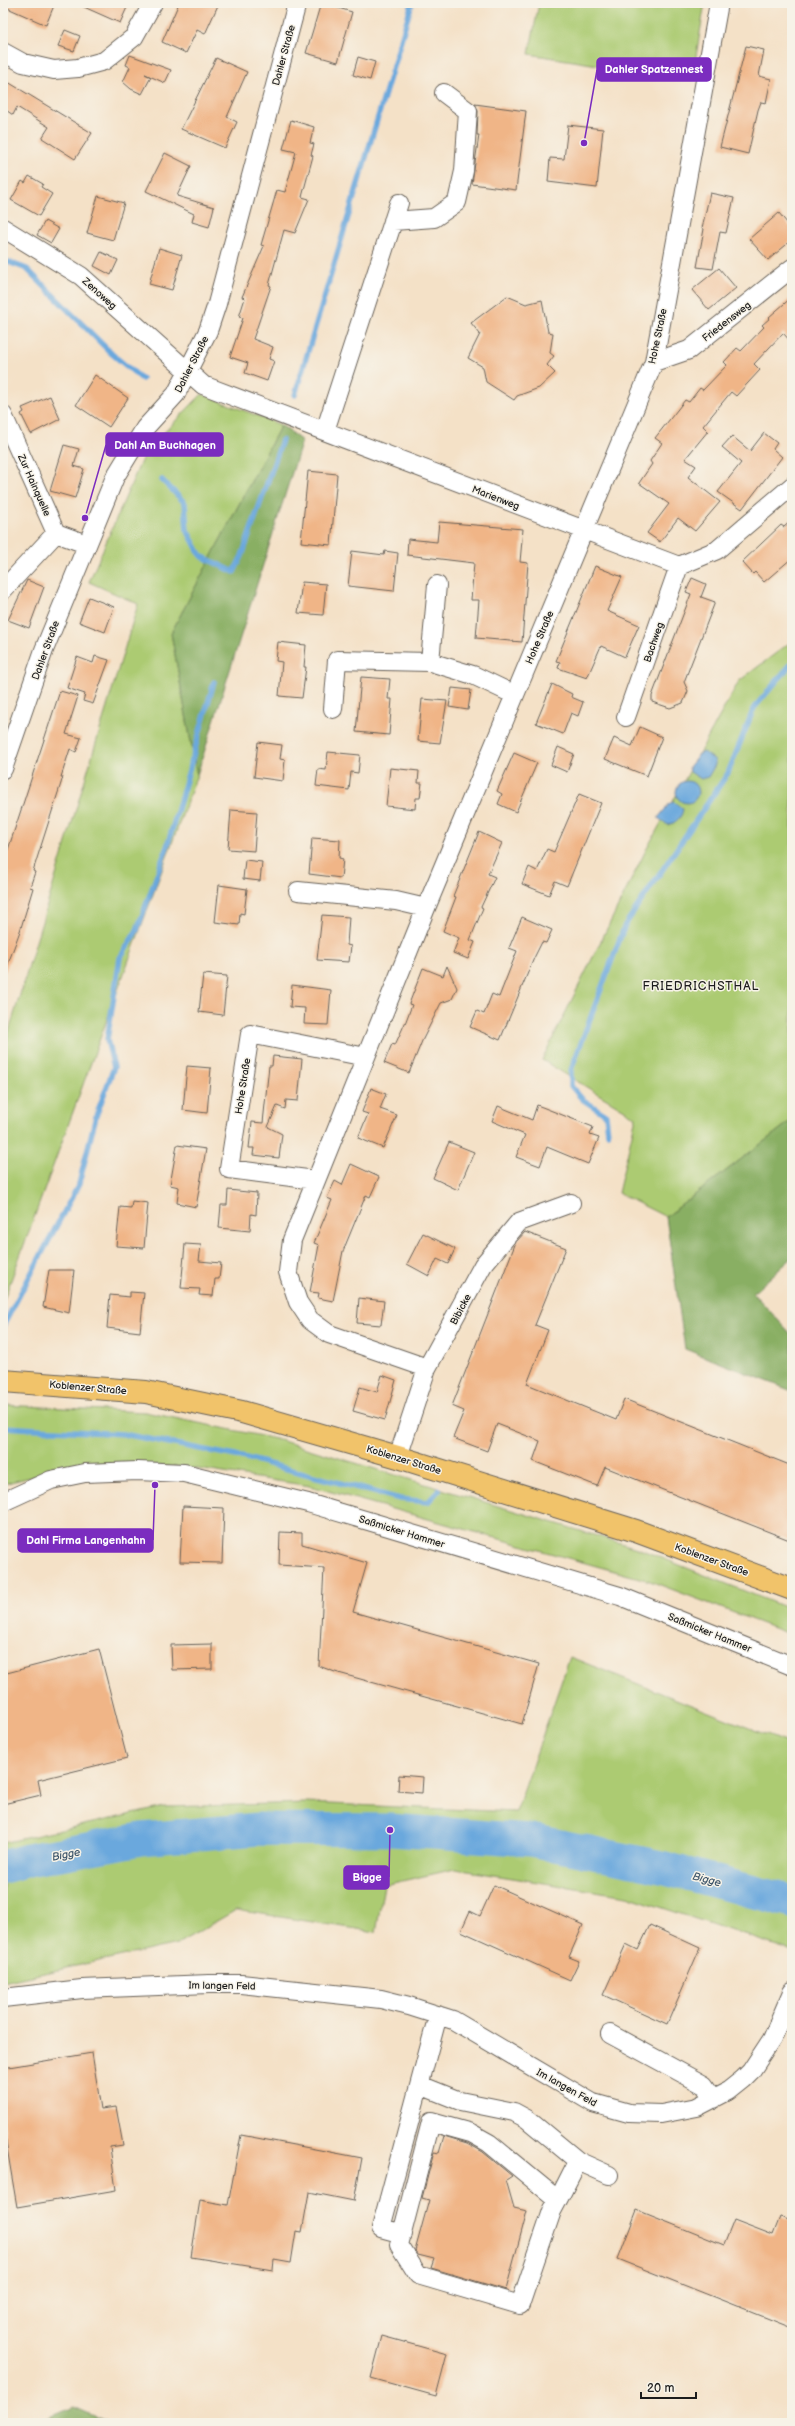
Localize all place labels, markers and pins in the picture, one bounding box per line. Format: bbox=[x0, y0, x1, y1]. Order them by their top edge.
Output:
callout: Dahler Spatzennest bbox=[597, 58, 711, 81]
callout: Dahl Am Buchhagen bbox=[106, 433, 223, 456]
callout: Dahl Firma Langenhahn bbox=[18, 1529, 153, 1552]
callout: Bigge bbox=[344, 1866, 389, 1889]

